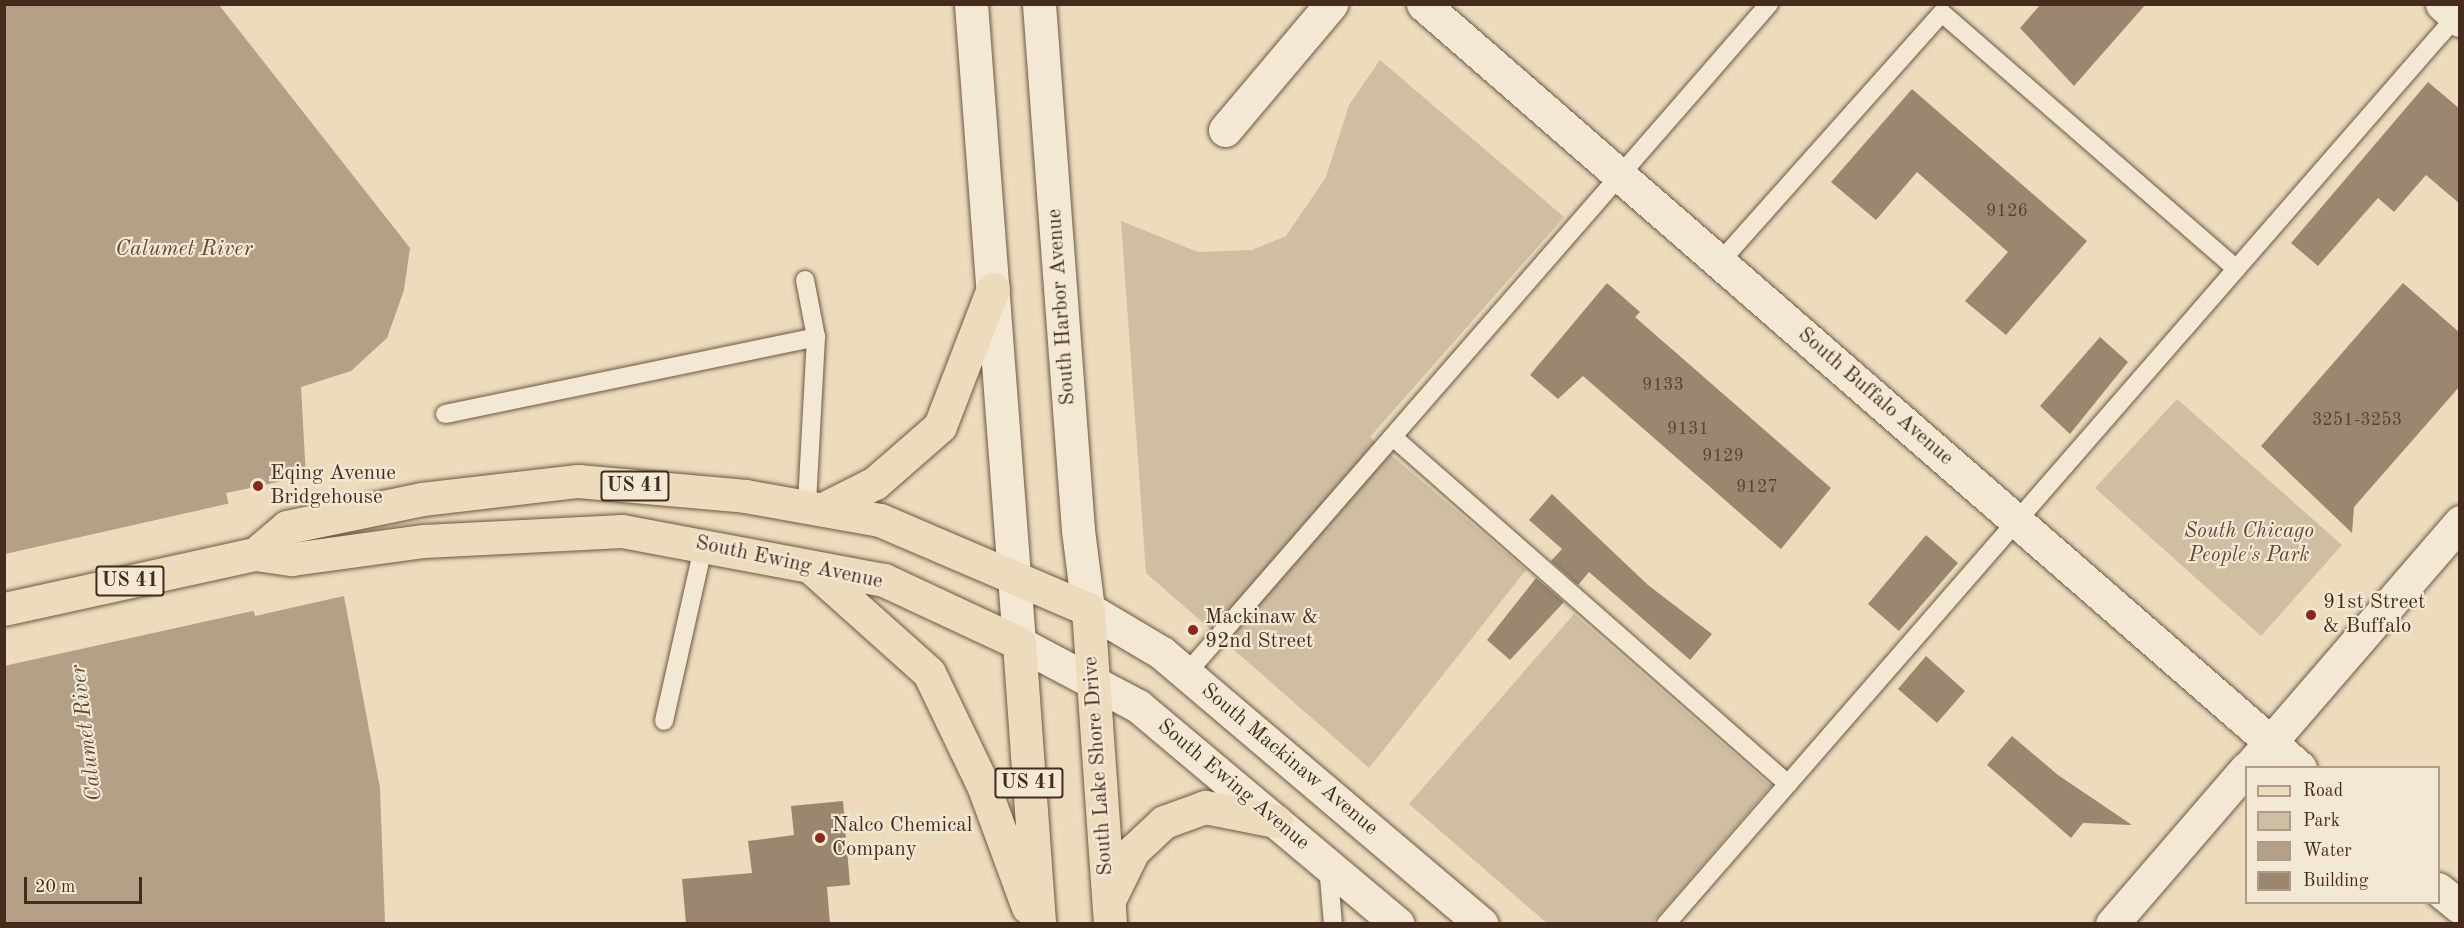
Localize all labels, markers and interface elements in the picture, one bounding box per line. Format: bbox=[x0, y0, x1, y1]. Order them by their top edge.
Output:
house number: 9126 bbox=[1986, 200, 2028, 222]
street label: South Harbor Avenue bbox=[1043, 208, 1081, 406]
water label: Calumet River bbox=[115, 237, 253, 263]
street label: South Buffalo Avenue bbox=[1792, 323, 1958, 471]
house number: 9133 bbox=[1642, 374, 1684, 396]
house number: 3251-3253 bbox=[2312, 409, 2402, 431]
house number: 9131 bbox=[1667, 418, 1709, 440]
house number: 9129 bbox=[1702, 445, 1744, 467]
place label: Eqing Avenue Bridgehouse bbox=[270, 461, 396, 511]
road number: US 41 bbox=[599, 469, 671, 503]
house number: 9127 bbox=[1736, 476, 1778, 498]
marker: Eqing Avenue Bridgehouse bbox=[251, 479, 265, 493]
park label: South Chicago People's Park bbox=[2184, 519, 2314, 569]
street label: South Ewing Avenue bbox=[693, 531, 885, 595]
road number: US 41 bbox=[94, 564, 166, 598]
place label: 91st Street & Buffalo bbox=[2323, 590, 2425, 640]
place label: Mackinaw & 92nd Street bbox=[1205, 605, 1319, 655]
marker: 91st Street & Buffalo bbox=[2304, 608, 2318, 622]
marker: Mackinaw & 92nd Street bbox=[1186, 623, 1200, 637]
street label: South Lake Shore Drive bbox=[1079, 656, 1119, 876]
water label: Calumet River bbox=[66, 663, 108, 803]
street label: South Mackinaw Avenue bbox=[1195, 679, 1383, 841]
street label: South Ewing Avenue bbox=[1152, 714, 1314, 856]
road number: US 41 bbox=[993, 766, 1065, 800]
legend bbox=[2245, 766, 2440, 904]
text: Road bbox=[2303, 782, 2343, 800]
text: Park bbox=[2303, 812, 2340, 830]
place label: Nalco Chemical Company bbox=[832, 813, 972, 863]
marker: Nalco Chemical Company bbox=[813, 831, 827, 845]
text: Water bbox=[2303, 842, 2352, 860]
scale bar bbox=[27, 865, 146, 903]
text: Building bbox=[2303, 872, 2368, 890]
text: 20 m bbox=[35, 878, 75, 896]

